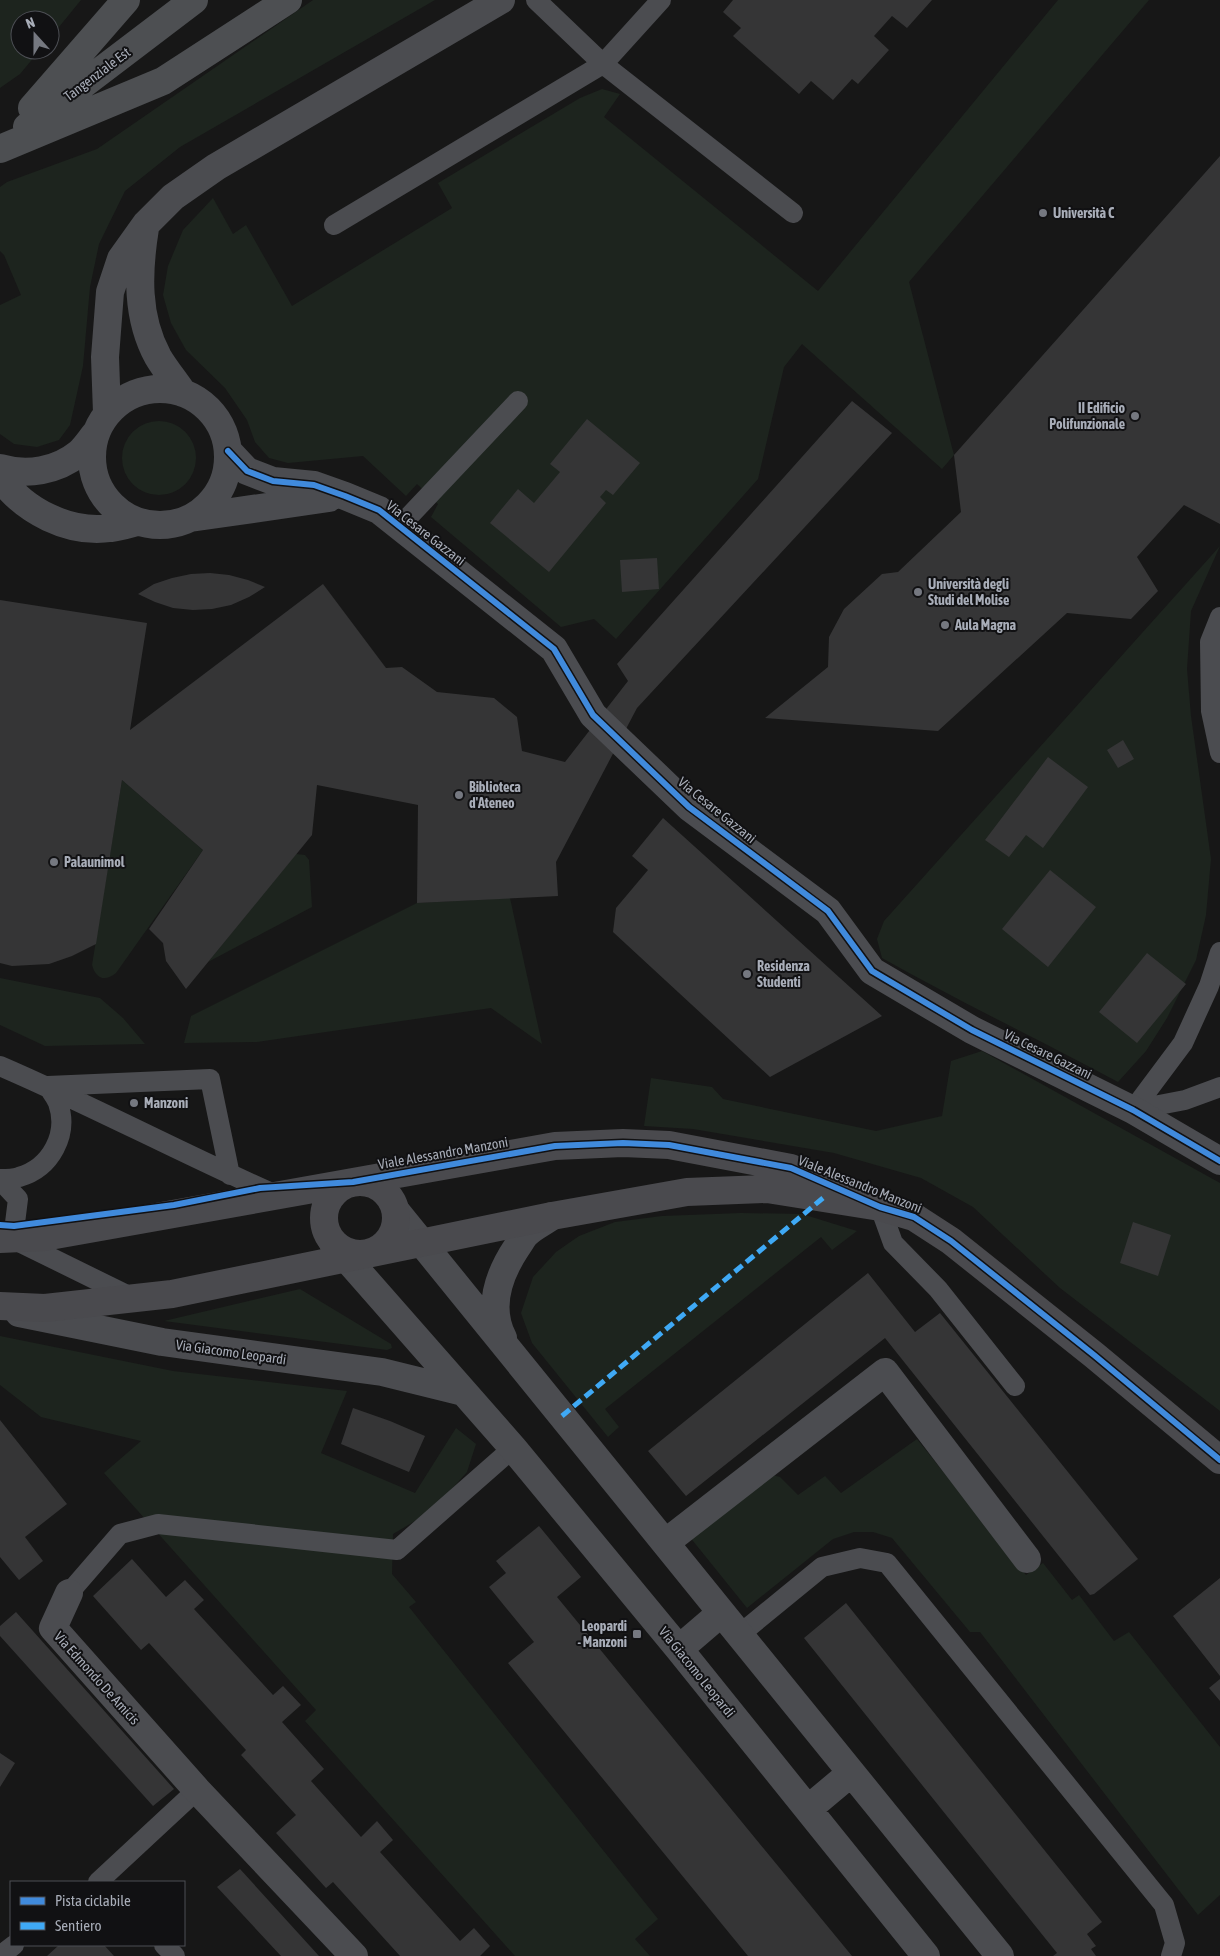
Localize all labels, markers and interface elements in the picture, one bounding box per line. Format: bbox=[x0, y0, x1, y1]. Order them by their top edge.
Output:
north arrow bbox=[10, 10, 60, 60]
text: N bbox=[24, 14, 37, 32]
street label: Tangenziale Est bbox=[61, 44, 133, 104]
place label: Università C bbox=[1053, 205, 1115, 221]
marker: Università C bbox=[1037, 207, 1049, 219]
place label: II Edificio Polifunzionale bbox=[1049, 400, 1125, 432]
marker: II Edificio Polifunzionale bbox=[1129, 410, 1141, 422]
street label: Via Cesare Gazzani bbox=[383, 497, 469, 569]
place label: Università degli Studi del Molise bbox=[928, 576, 1009, 608]
marker: Università degli Studi del Molise bbox=[912, 586, 924, 598]
place label: Aula Magna bbox=[954, 617, 1016, 633]
marker: Aula Magna bbox=[939, 619, 951, 631]
street label: Via Cesare Gazzani bbox=[675, 774, 759, 846]
place label: Biblioteca d'Ateneo bbox=[469, 779, 521, 811]
marker: Biblioteca d'Ateneo bbox=[453, 789, 465, 801]
place label: Palaunimol bbox=[64, 854, 125, 870]
marker: Palaunimol bbox=[48, 856, 60, 868]
place label: Residenza Studenti bbox=[757, 958, 810, 990]
marker: Residenza Studenti bbox=[741, 968, 753, 980]
street label: Via Cesare Gazzani bbox=[1002, 1026, 1094, 1082]
place label: Manzoni bbox=[144, 1095, 188, 1111]
marker: Manzoni bbox=[128, 1097, 140, 1109]
street label: Viale Alessandro Manzoni bbox=[377, 1134, 509, 1172]
street label: Viale Alessandro Manzoni bbox=[796, 1152, 924, 1216]
street label: Via Giacomo Leopardi bbox=[175, 1336, 287, 1368]
place label: Leopardi - Manzoni bbox=[577, 1618, 627, 1650]
street label: Via Giacomo Leopardi bbox=[656, 1624, 738, 1720]
street label: Via Edmondo De Amicis bbox=[51, 1628, 143, 1728]
marker: Leopardi - Manzoni bbox=[631, 1628, 643, 1640]
legend bbox=[10, 1881, 185, 1946]
text: Pista ciclabile bbox=[55, 1892, 131, 1909]
text: Sentiero bbox=[55, 1917, 101, 1934]

